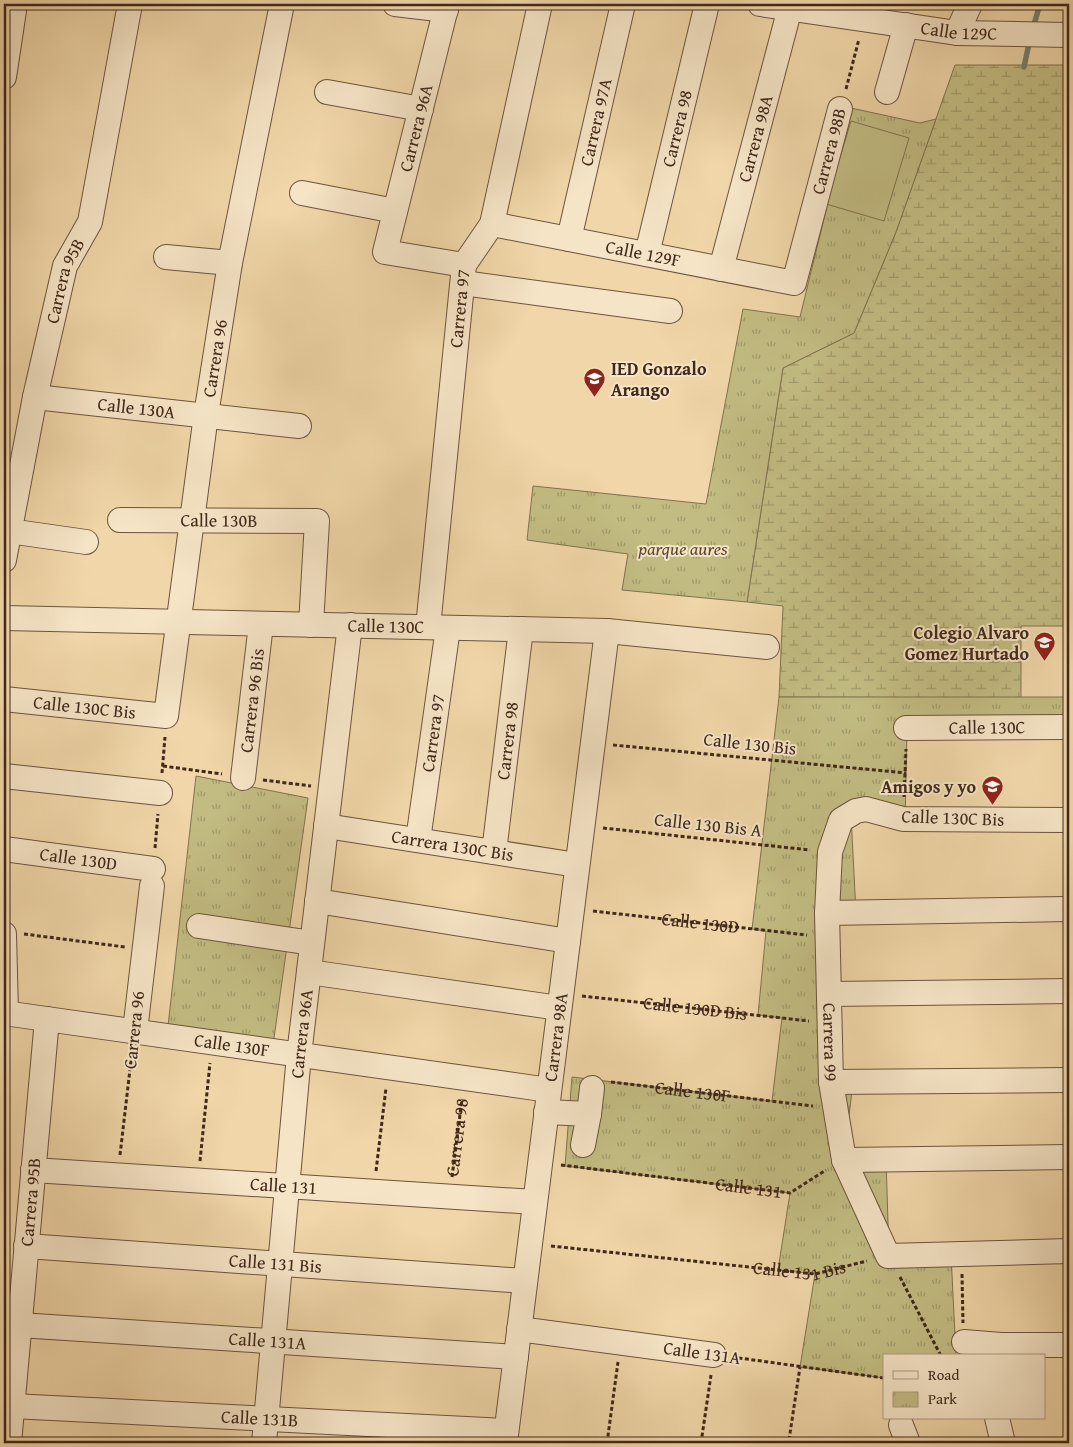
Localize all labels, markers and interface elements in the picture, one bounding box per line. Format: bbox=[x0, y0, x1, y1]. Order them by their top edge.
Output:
street label: Calle 129C bbox=[919, 14, 998, 47]
street label: Carrera 97A bbox=[572, 75, 619, 168]
street label: Carrera 96A bbox=[392, 81, 439, 174]
street label: Carrera 98 bbox=[654, 87, 699, 170]
street label: Carrera 98A bbox=[731, 92, 780, 185]
street label: Carrera 98B bbox=[804, 105, 853, 197]
street label: Carrera 95B bbox=[38, 233, 91, 326]
street label: Calle 129F bbox=[604, 233, 683, 274]
street label: Carrera 97 bbox=[442, 268, 476, 349]
street label: Carrera 96 bbox=[195, 317, 234, 399]
place label: IED Gonzalo Arango bbox=[611, 355, 707, 403]
school or university icon: IED Gonzalo Arango bbox=[583, 367, 607, 398]
street label: Calle 130A bbox=[96, 390, 177, 425]
street label: Calle 130B bbox=[180, 506, 258, 534]
park label: parque aures bbox=[637, 535, 728, 562]
street label: Calle 130C bbox=[347, 611, 425, 640]
place label: Colegio Alvaro Gomez Hurtado bbox=[905, 619, 1029, 667]
school or university icon: Colegio Alvaro Gomez Hurtado bbox=[1033, 631, 1057, 662]
street label: Carrera 96 Bis bbox=[232, 647, 271, 754]
street label: Calle 130C Bis bbox=[32, 688, 137, 726]
street label: Carrera 97 bbox=[414, 692, 451, 774]
street label: Carrera 98 bbox=[489, 700, 525, 781]
street label: Calle 130C bbox=[949, 713, 1026, 741]
street label: Calle 130 Bis bbox=[702, 725, 798, 762]
place label: Amigos y yo bbox=[881, 773, 976, 800]
school or university icon: Amigos y yo bbox=[980, 775, 1004, 806]
street label: Calle 130C Bis bbox=[901, 802, 1005, 833]
street label: Calle 130 Bis A bbox=[653, 805, 763, 844]
street label: Carrera 130C Bis bbox=[390, 822, 516, 868]
street label: Calle 130D bbox=[38, 840, 119, 877]
street label: Calle 130D bbox=[660, 905, 741, 940]
street label: Carrera 96A bbox=[283, 988, 320, 1079]
street label: Calle 130D Bis bbox=[642, 989, 749, 1027]
street label: Carrera 96 bbox=[116, 990, 151, 1070]
street label: Carrera 98A bbox=[537, 991, 574, 1083]
street label: Carrera 99 bbox=[816, 1002, 845, 1082]
street label: Calle 130F bbox=[192, 1026, 271, 1063]
street label: Calle 130F bbox=[653, 1073, 732, 1109]
street label: Carrera 98 bbox=[438, 1097, 475, 1178]
street label: Carrera 95B bbox=[13, 1157, 48, 1247]
street label: Calle 131 bbox=[249, 1170, 318, 1201]
street label: Calle 131 bbox=[714, 1170, 783, 1205]
street label: Calle 131 Bis bbox=[228, 1246, 323, 1280]
street label: Calle 131 Bis bbox=[752, 1253, 848, 1288]
street label: Calle 131A bbox=[228, 1325, 307, 1356]
street label: Calle 131A bbox=[662, 1334, 743, 1371]
legend bbox=[883, 1354, 1046, 1420]
text: Road bbox=[928, 1364, 959, 1385]
text: Park bbox=[928, 1388, 957, 1409]
street label: Calle 131B bbox=[221, 1403, 299, 1433]

